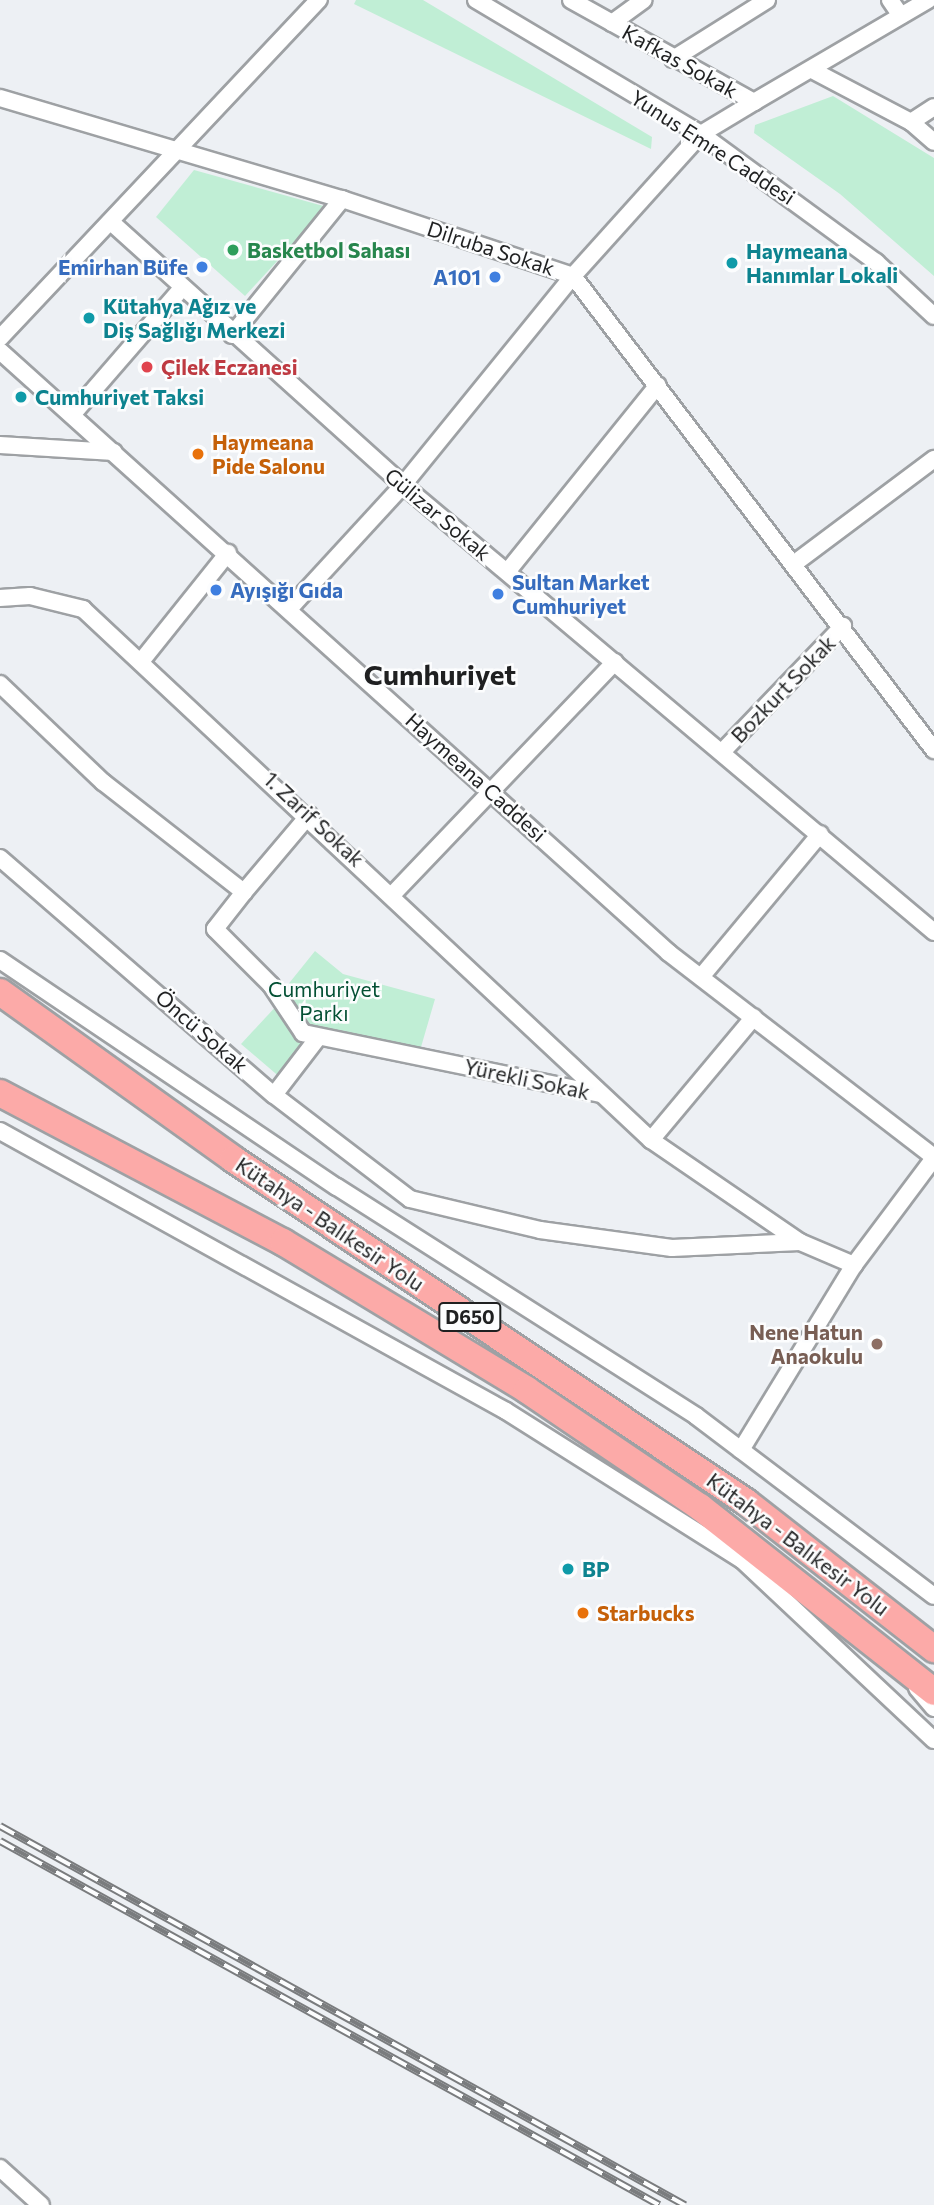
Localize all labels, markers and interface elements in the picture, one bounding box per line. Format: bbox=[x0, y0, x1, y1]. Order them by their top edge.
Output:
street label: Kafkas Sokak bbox=[618, 19, 742, 103]
street label: Yunus Emre Caddesi bbox=[626, 84, 800, 210]
street label: Dilruba Sokak bbox=[424, 216, 558, 280]
place label: Basketbol Sahası bbox=[247, 237, 410, 263]
place label: Haymeana Hanımlar Lokali bbox=[746, 238, 898, 288]
marker: Basketbol Sahası bbox=[225, 242, 241, 258]
place label: Emirhan Büfe bbox=[58, 254, 188, 280]
marker: Haymeana Hanımlar Lokali bbox=[724, 255, 740, 271]
marker: Emirhan Büfe bbox=[194, 259, 210, 275]
place label: A101 bbox=[433, 264, 481, 290]
marker: A101 bbox=[487, 269, 503, 285]
place label: Kütahya Ağız ve Diş Sağlığı Merkezi bbox=[103, 293, 285, 343]
marker: Kütahya Ağız ve Diş Sağlığı Merkezi bbox=[81, 310, 97, 326]
place label: Çilek Eczanesi bbox=[161, 354, 297, 380]
marker: Çilek Eczanesi bbox=[139, 359, 155, 375]
place label: Cumhuriyet Taksi bbox=[35, 384, 204, 410]
marker: Cumhuriyet Taksi bbox=[13, 389, 29, 405]
place label: Haymeana Pide Salonu bbox=[212, 429, 325, 479]
marker: Haymeana Pide Salonu bbox=[190, 446, 206, 462]
street label: Gülizar Sokak bbox=[380, 462, 496, 566]
place label: Sultan Market Cumhuriyet bbox=[512, 569, 650, 619]
place label: Ayışığı Gıda bbox=[230, 577, 343, 603]
marker: Ayışığı Gıda bbox=[208, 582, 224, 598]
marker: Sultan Market Cumhuriyet bbox=[490, 586, 506, 602]
street label: Bozkurt Sokak bbox=[726, 630, 840, 748]
district label: Cumhuriyet bbox=[364, 657, 516, 691]
street label: Haymeana Caddesi bbox=[401, 707, 551, 847]
street label: 1. Zarif Sokak bbox=[259, 766, 369, 872]
park label: Cumhuriyet Parkı bbox=[268, 976, 380, 1026]
street label: Öncü Sokak bbox=[151, 984, 253, 1078]
street label: Yürekli Sokak bbox=[462, 1053, 592, 1105]
street label: Kütahya - Balıkesir Yolu bbox=[231, 1152, 429, 1296]
road number: D650 bbox=[437, 1302, 503, 1332]
place label: Nene Hatun Anaokulu bbox=[749, 1319, 863, 1369]
marker: Nene Hatun Anaokulu bbox=[869, 1336, 885, 1352]
street label: Kütahya - Balıkesir Yolu bbox=[702, 1467, 894, 1621]
place label: BP bbox=[582, 1556, 610, 1582]
marker: BP bbox=[560, 1561, 576, 1577]
place label: Starbucks bbox=[597, 1600, 694, 1626]
marker: Starbucks bbox=[575, 1605, 591, 1621]

